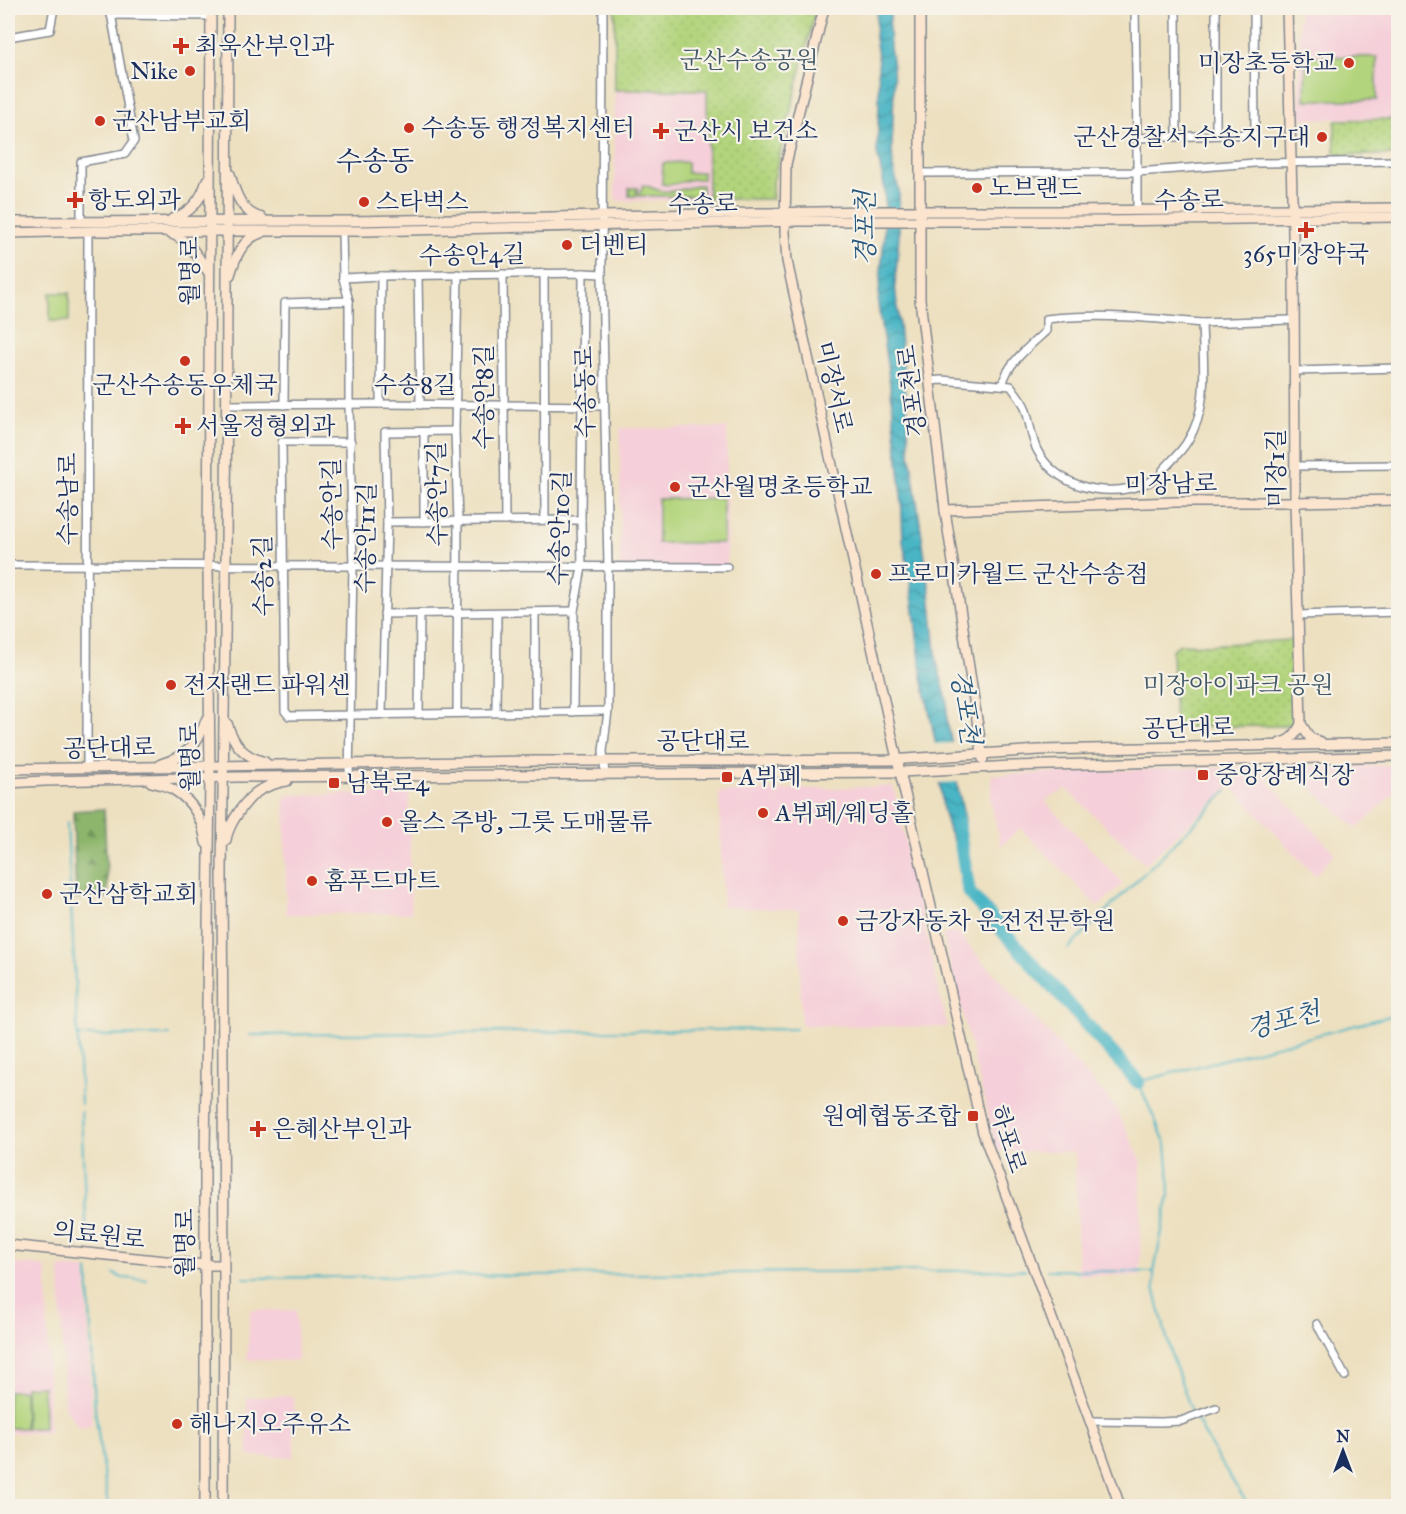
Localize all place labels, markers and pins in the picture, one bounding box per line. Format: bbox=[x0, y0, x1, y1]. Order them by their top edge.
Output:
place label: 최욱산부인과 bbox=[195, 31, 335, 61]
marker: 최욱산부인과 bbox=[172, 37, 190, 55]
place label: 미장초등학교 bbox=[1198, 48, 1337, 78]
place label: Nike bbox=[130, 56, 178, 86]
marker: 미장초등학교 bbox=[1342, 56, 1356, 70]
marker: Nike bbox=[183, 64, 197, 78]
place label: 군산남부교회 bbox=[112, 106, 251, 136]
place label: 수송동 행정복지센터 bbox=[421, 113, 635, 143]
marker: 군산남부교회 bbox=[93, 114, 107, 128]
place label: 군산시 보건소 bbox=[674, 116, 818, 146]
marker: 수송동 행정복지센터 bbox=[402, 121, 416, 135]
marker: 군산시 보건소 bbox=[652, 122, 670, 140]
place label: 군산경찰서 수송지구대 bbox=[1073, 122, 1310, 152]
marker: 군산경찰서 수송지구대 bbox=[1315, 130, 1329, 144]
place label: 노브랜드 bbox=[989, 173, 1082, 203]
marker: 노브랜드 bbox=[970, 181, 984, 195]
place label: 항도외과 bbox=[88, 185, 182, 215]
place label: 스타벅스 bbox=[376, 187, 469, 217]
marker: 항도외과 bbox=[66, 191, 84, 209]
marker: 스타벅스 bbox=[357, 195, 371, 209]
marker: 365미장약국 bbox=[1299, 223, 1313, 237]
place label: 더벤티 bbox=[579, 230, 649, 260]
marker: 더벤티 bbox=[560, 238, 574, 252]
place label: 365미장약국 bbox=[1243, 239, 1369, 269]
marker: 군산수송동우체국 bbox=[178, 354, 192, 368]
place label: 군산수송동우체국 bbox=[92, 370, 278, 400]
place label: 서울정형외과 bbox=[196, 411, 336, 441]
marker: 서울정형외과 bbox=[174, 417, 192, 435]
place label: 군산월명초등학교 bbox=[687, 472, 872, 502]
marker: 군산월명초등학교 bbox=[668, 480, 682, 494]
place label: 프로미카월드 군산수송점 bbox=[888, 559, 1148, 589]
marker: 프로미카월드 군산수송점 bbox=[869, 567, 883, 581]
place label: 전자랜드 파워센 bbox=[183, 670, 350, 700]
marker: 전자랜드 파워센 bbox=[164, 678, 178, 692]
place label: 중앙장례식장 bbox=[1215, 760, 1355, 790]
place label: A뷔페 bbox=[738, 762, 802, 792]
place label: 남북로4 bbox=[346, 768, 430, 798]
marker: 중앙장례식장 bbox=[1196, 768, 1210, 782]
marker: A뷔페 bbox=[720, 770, 734, 784]
marker: 남북로4 bbox=[327, 776, 341, 790]
place label: A뷔페/웨딩홀 bbox=[774, 798, 914, 828]
marker: A뷔페/웨딩홀 bbox=[756, 806, 770, 820]
place label: 올스 주방, 그릇 도매물류 bbox=[399, 807, 653, 837]
marker: 올스 주방, 그릇 도매물류 bbox=[380, 815, 394, 829]
place label: 홈푸드마트 bbox=[324, 866, 440, 896]
marker: 홈푸드마트 bbox=[305, 874, 319, 888]
place label: 군산삼학교회 bbox=[59, 879, 198, 909]
marker: 군산삼학교회 bbox=[40, 887, 54, 901]
place label: 금강자동차 운전전문학원 bbox=[855, 906, 1115, 936]
marker: 금강자동차 운전전문학원 bbox=[836, 914, 850, 928]
place label: 원예협동조합 bbox=[822, 1101, 961, 1131]
marker: 원예협동조합 bbox=[966, 1109, 980, 1123]
place label: 은혜산부인과 bbox=[272, 1114, 412, 1144]
marker: 은혜산부인과 bbox=[249, 1120, 267, 1138]
place label: 해나지오주유소 bbox=[189, 1409, 351, 1439]
marker: 해나지오주유소 bbox=[170, 1417, 184, 1431]

